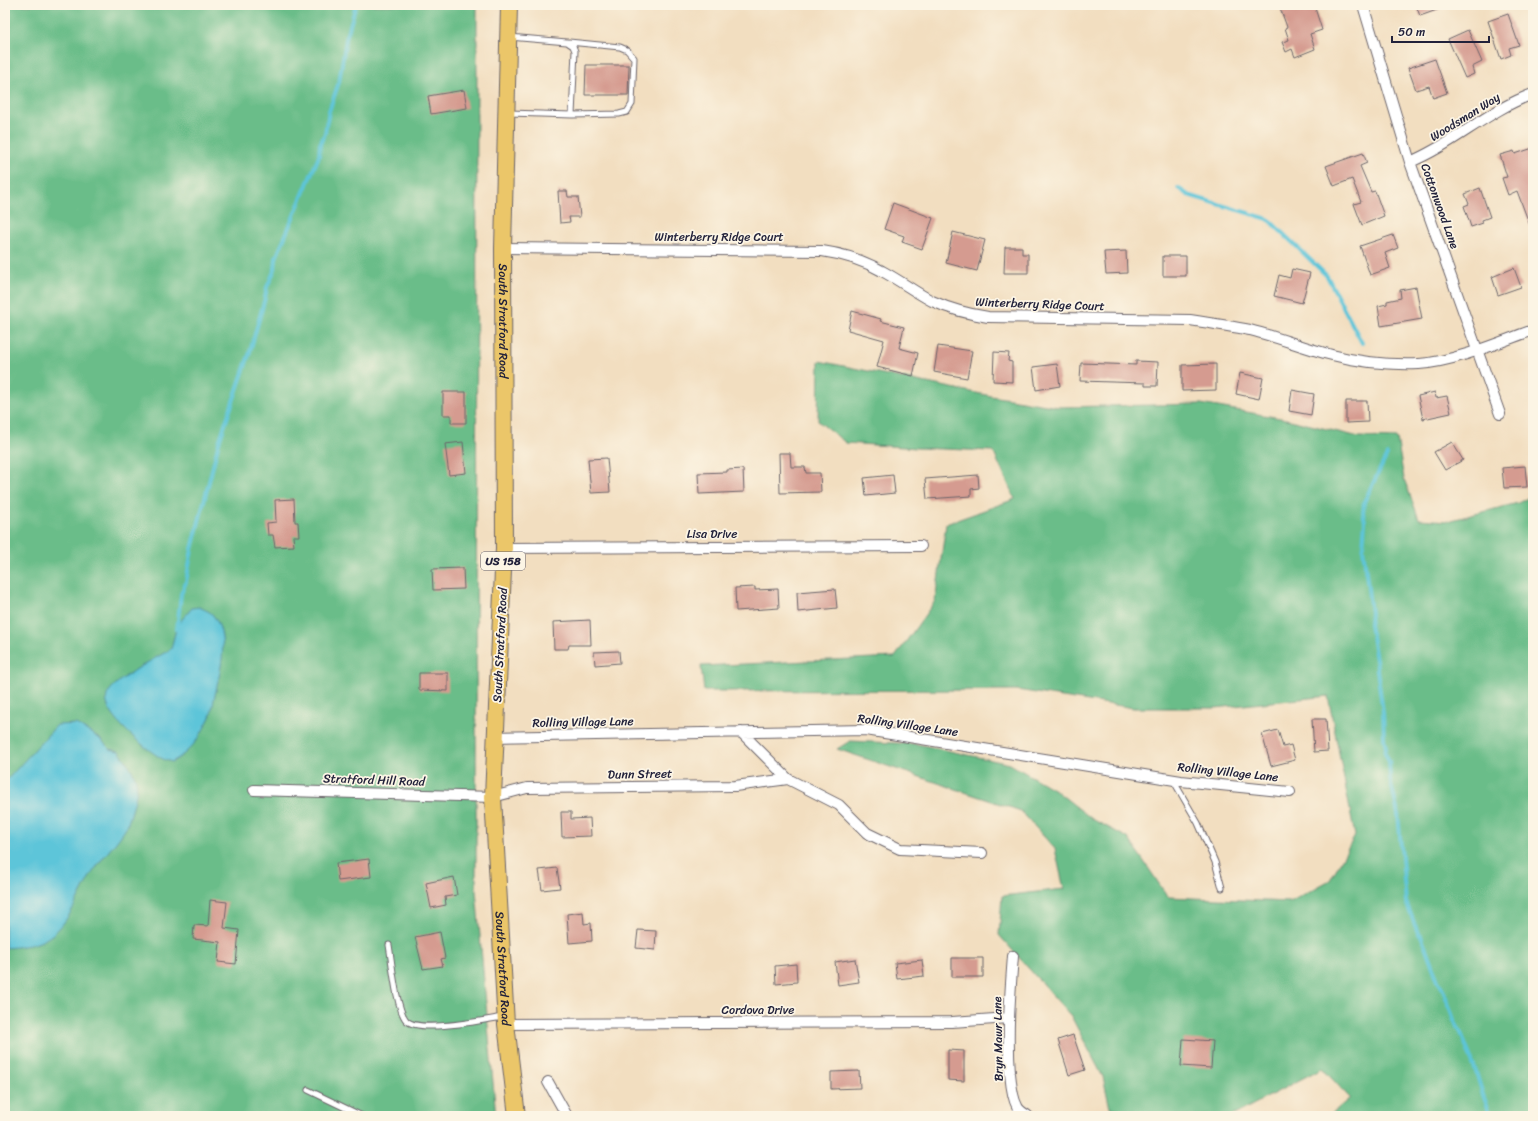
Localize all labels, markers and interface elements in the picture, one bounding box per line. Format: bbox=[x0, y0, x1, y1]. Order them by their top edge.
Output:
scale bar bbox=[1392, 18, 1489, 44]
text: 50 m bbox=[1398, 21, 1425, 43]
street label: Woodsman Way bbox=[1425, 86, 1505, 147]
street label: Cottonwood Lane bbox=[1414, 160, 1466, 252]
street label: Winterberry Ridge Court bbox=[654, 226, 784, 248]
street label: South Stratford Road bbox=[492, 264, 514, 379]
street label: Winterberry Ridge Court bbox=[975, 291, 1105, 317]
street label: Lisa Drive bbox=[687, 523, 737, 545]
road number: US 158 bbox=[481, 552, 525, 570]
street label: South Stratford Road bbox=[486, 587, 514, 703]
street label: Rolling Village Lane bbox=[856, 707, 960, 743]
street label: Rolling Village Lane bbox=[532, 710, 634, 734]
street label: Rolling Village Lane bbox=[1176, 756, 1280, 788]
street label: Dunn Street bbox=[608, 762, 672, 786]
street label: Stratford Hill Road bbox=[323, 767, 426, 793]
street label: South Stratford Road bbox=[489, 911, 517, 1027]
street label: Bryn Mawr Lane bbox=[986, 996, 1010, 1082]
street label: Cordova Drive bbox=[722, 999, 794, 1021]

